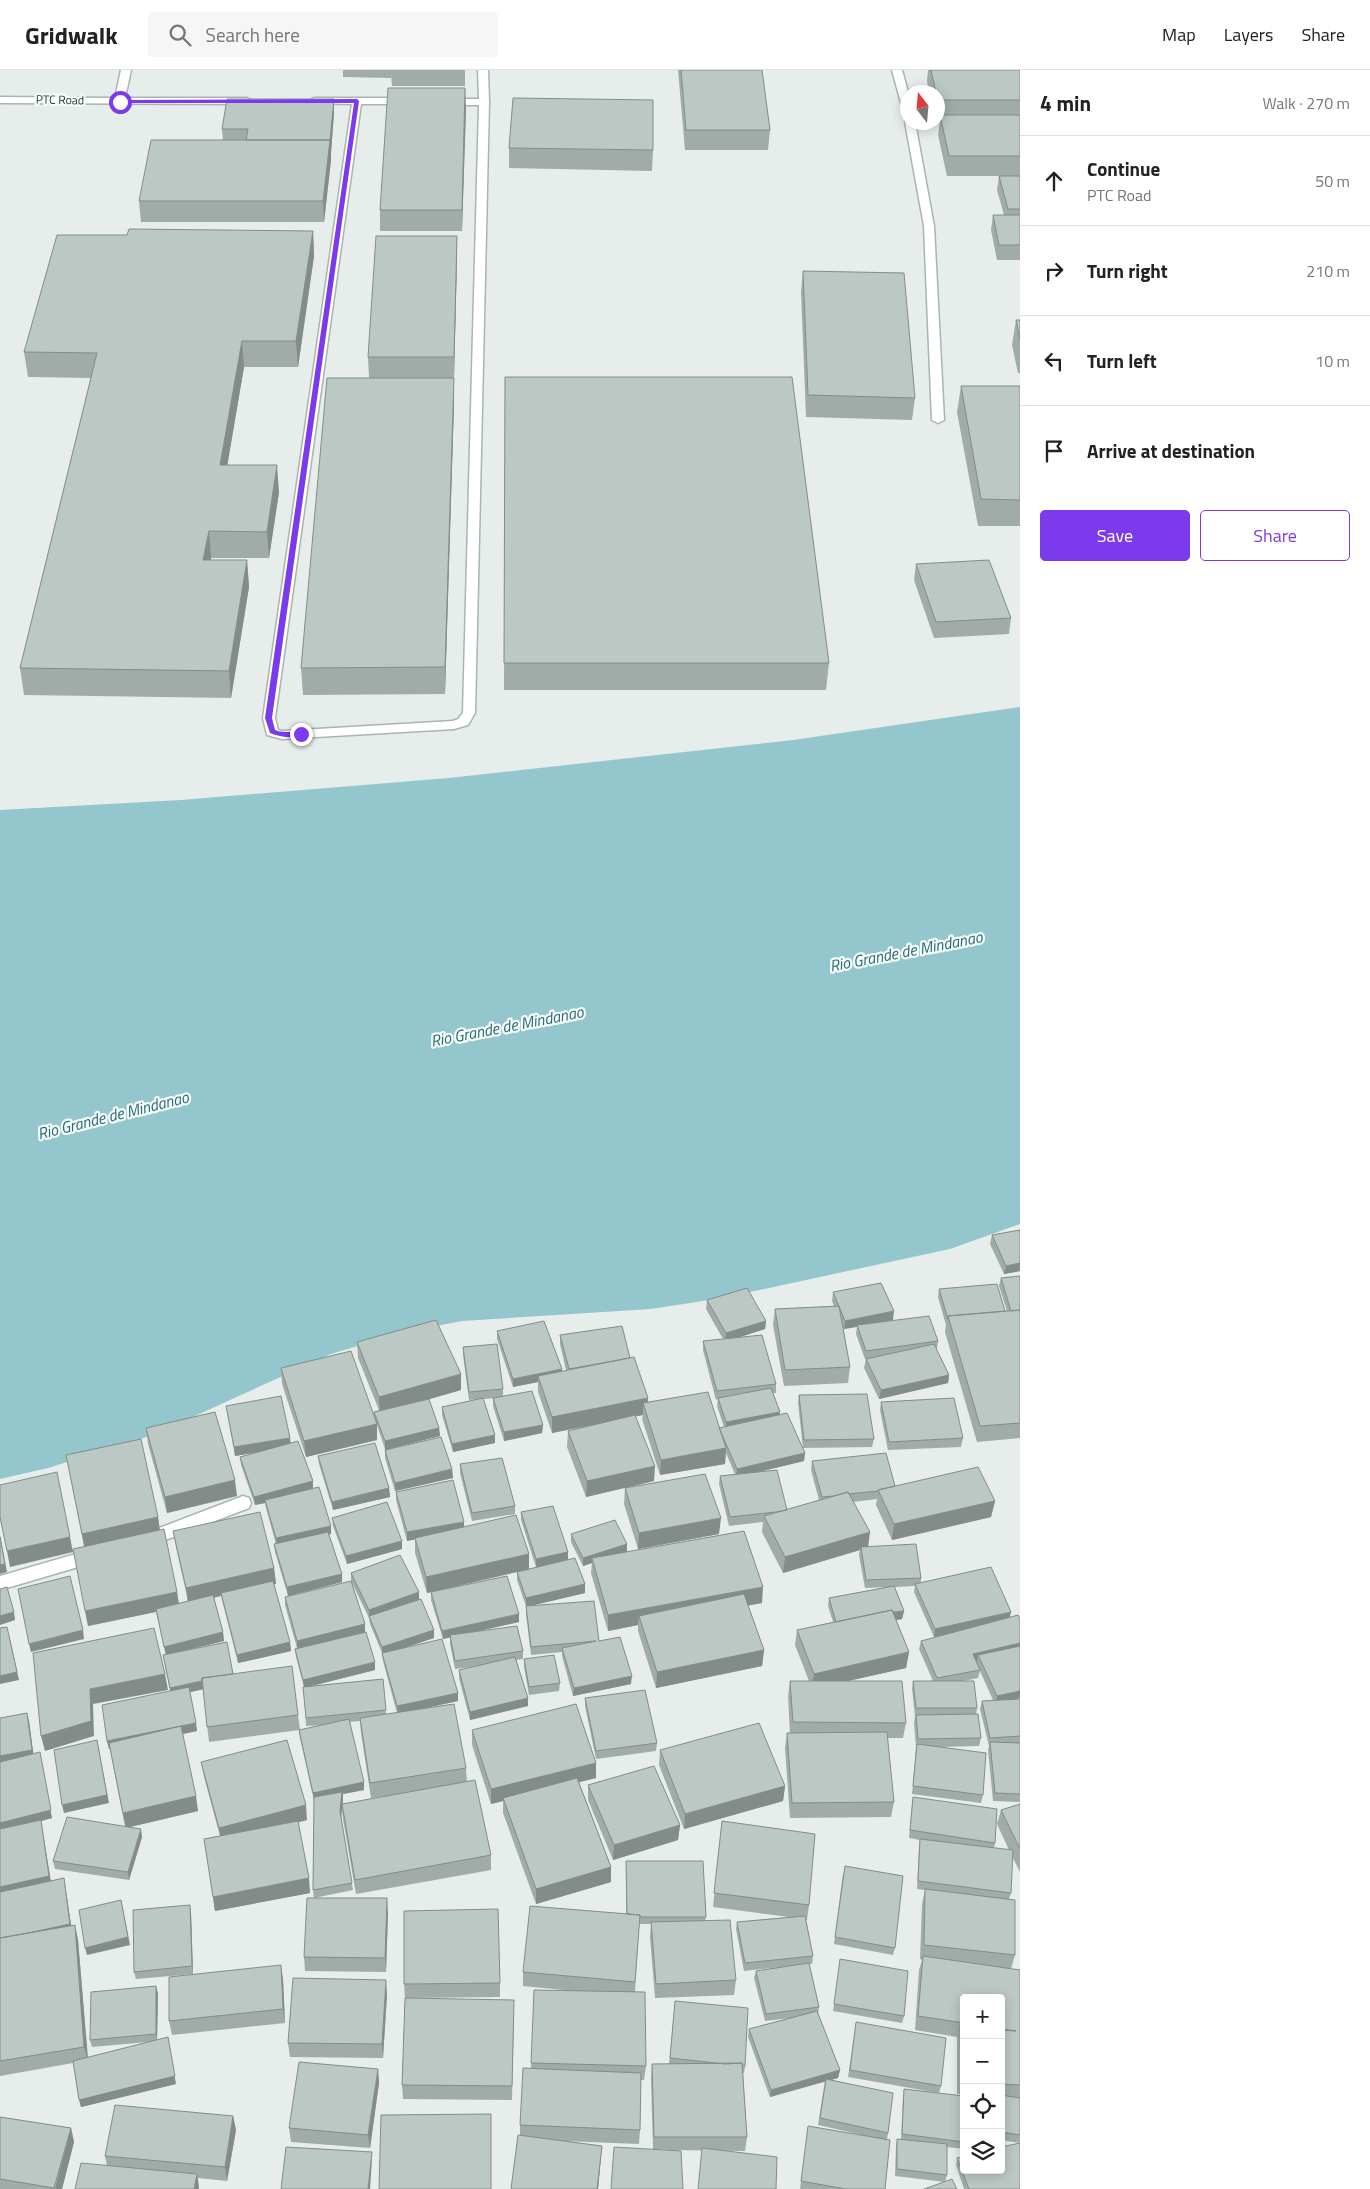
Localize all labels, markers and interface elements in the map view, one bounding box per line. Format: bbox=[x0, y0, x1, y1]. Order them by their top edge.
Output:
search box bbox=[148, 12, 498, 57]
text: Gridwalk bbox=[25, 17, 118, 53]
text: Search here bbox=[206, 20, 300, 49]
icon: search bbox=[166, 21, 194, 49]
text: Map bbox=[1162, 21, 1196, 48]
text: Layers bbox=[1224, 21, 1273, 48]
text: Share bbox=[1301, 21, 1345, 48]
north arrow bbox=[900, 85, 945, 130]
text: 4 min bbox=[1040, 87, 1091, 119]
street label: PTC Road bbox=[36, 90, 84, 109]
route start bbox=[109, 91, 132, 114]
text: Walk · 270 m bbox=[1262, 91, 1350, 115]
text: Continue bbox=[1087, 154, 1160, 183]
icon: ahead bbox=[1040, 167, 1068, 195]
text: 50 m bbox=[1315, 169, 1350, 193]
text: PTC Road bbox=[1087, 183, 1152, 207]
text: Turn right bbox=[1087, 256, 1168, 285]
icon: right bbox=[1040, 257, 1068, 285]
text: 210 m bbox=[1306, 259, 1350, 283]
text: Turn left bbox=[1087, 346, 1157, 375]
icon: left bbox=[1040, 347, 1068, 375]
text: 10 m bbox=[1315, 349, 1350, 373]
text: Arrive at destination bbox=[1087, 436, 1255, 465]
icon: arrive bbox=[1040, 437, 1068, 465]
button: Save bbox=[1040, 510, 1190, 561]
button: Share bbox=[1200, 510, 1350, 561]
route end bbox=[290, 723, 313, 746]
water label: Rio Grande de Mindanao bbox=[828, 924, 986, 978]
water label: Rio Grande de Mindanao bbox=[429, 999, 587, 1053]
water label: Rio Grande de Mindanao bbox=[35, 1084, 192, 1145]
map controls bbox=[960, 1994, 1005, 2174]
button: + bbox=[960, 1994, 1005, 2039]
button: − bbox=[960, 2039, 1005, 2084]
button: locate bbox=[960, 2084, 1005, 2129]
button: layers bbox=[960, 2129, 1005, 2174]

